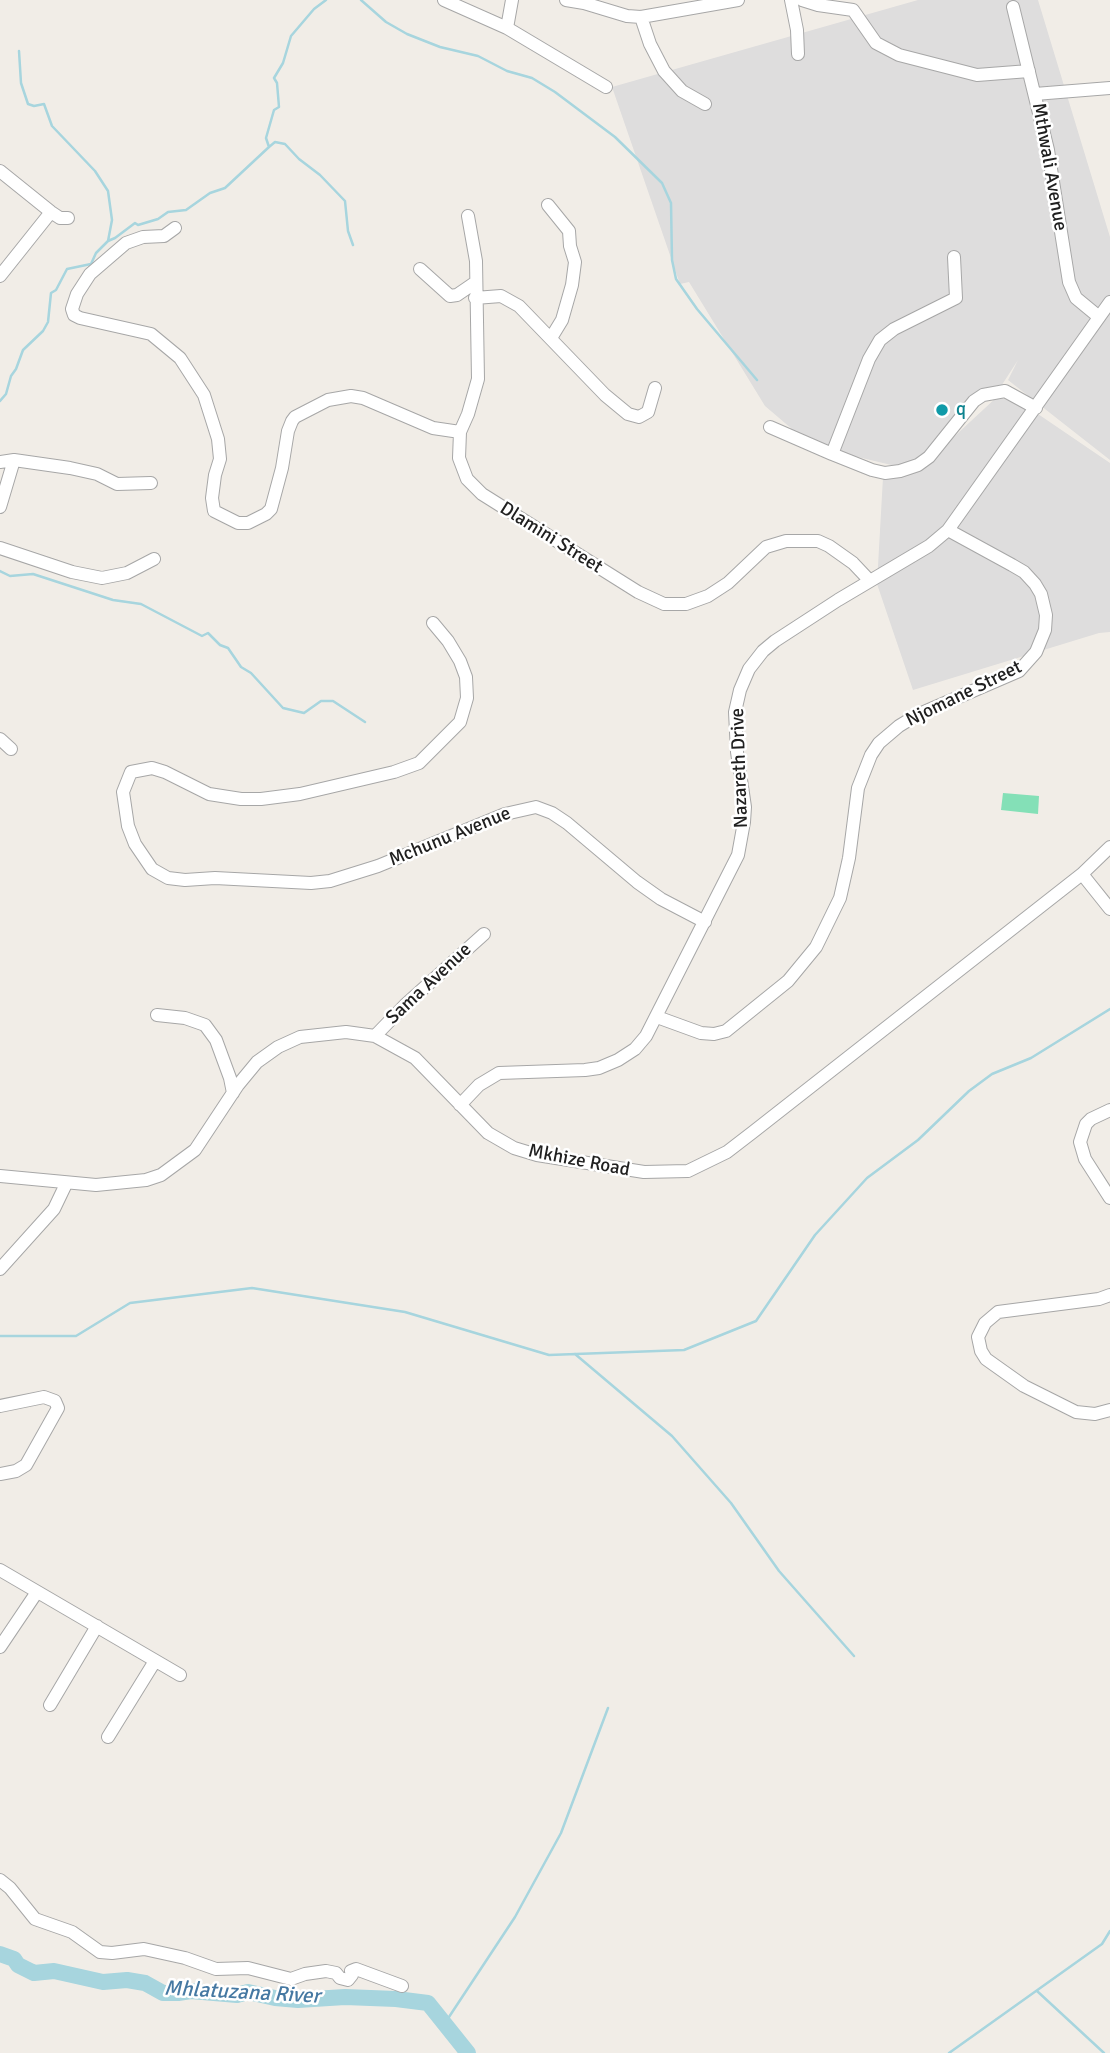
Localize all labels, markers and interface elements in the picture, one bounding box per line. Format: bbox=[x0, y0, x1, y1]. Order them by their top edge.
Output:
street label: Mthwali Avenue bbox=[1027, 101, 1071, 233]
place label: q bbox=[956, 399, 966, 421]
marker: q bbox=[934, 402, 950, 418]
street label: Dlamini Street bbox=[495, 497, 607, 579]
street label: Njomane Street bbox=[902, 656, 1026, 732]
street label: Nazareth Drive bbox=[727, 707, 753, 829]
street label: Mchunu Avenue bbox=[386, 802, 514, 872]
street label: Sama Avenue bbox=[382, 939, 476, 1029]
street label: Mkhize Road bbox=[526, 1140, 632, 1182]
water label: Mhlatuzana River bbox=[163, 1976, 321, 2010]

